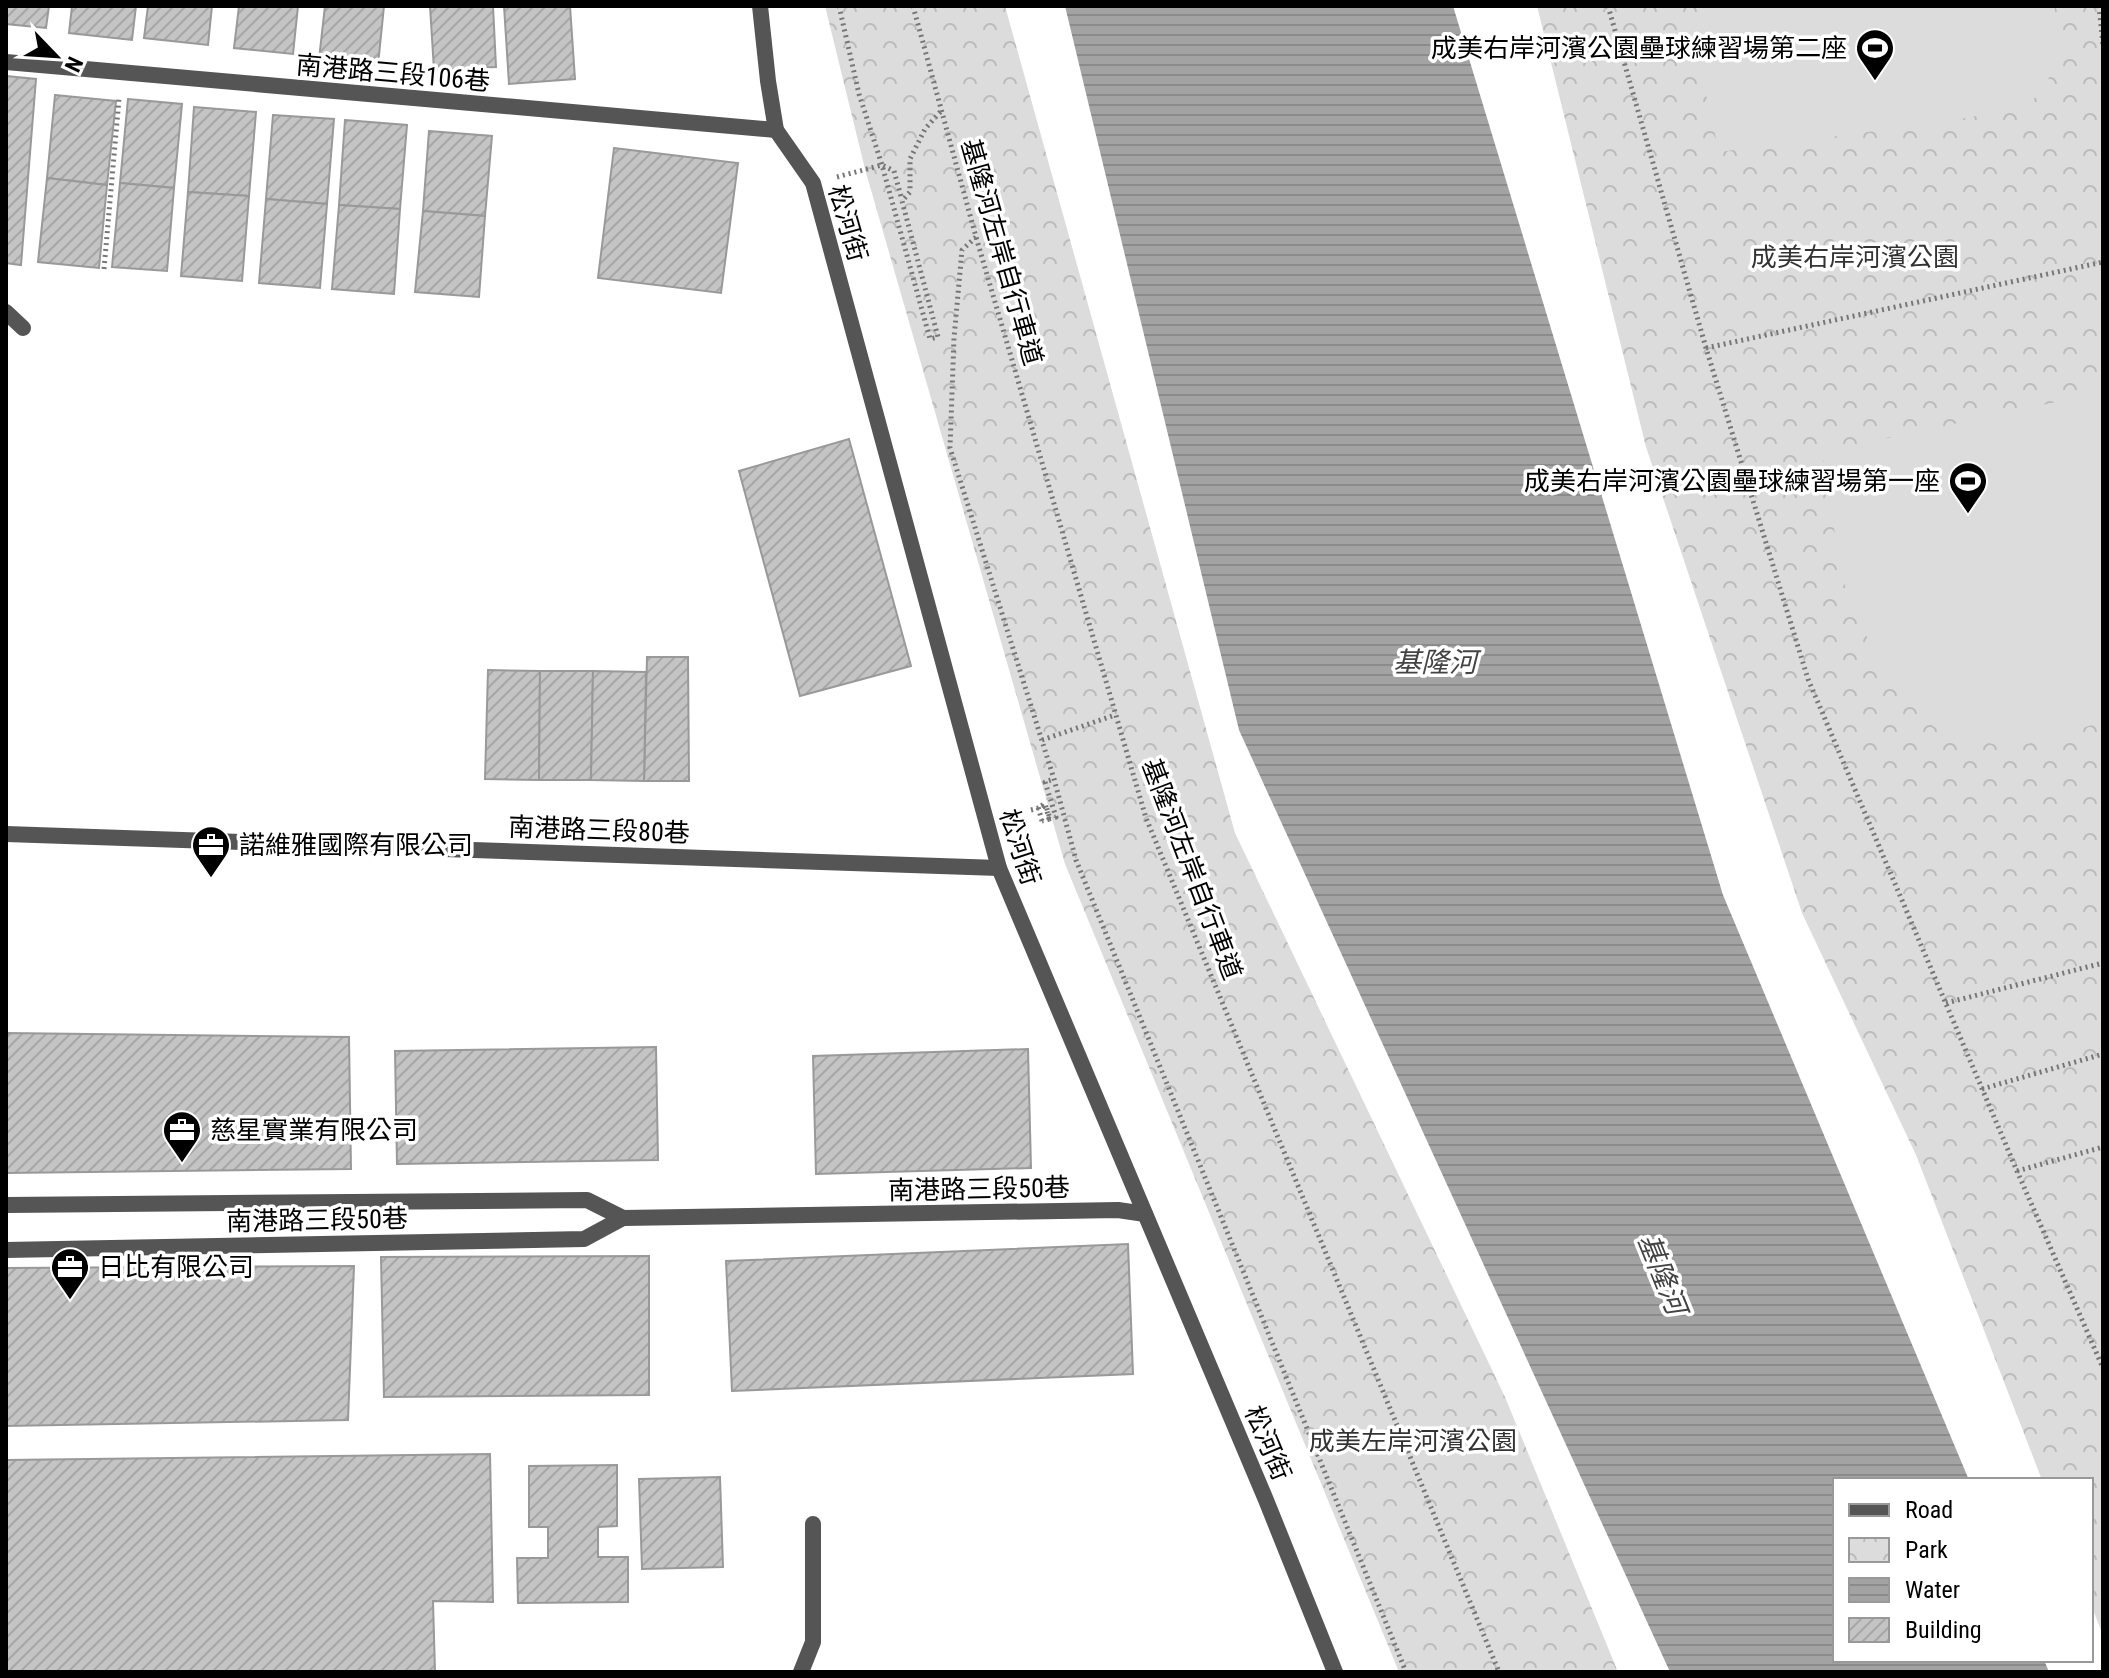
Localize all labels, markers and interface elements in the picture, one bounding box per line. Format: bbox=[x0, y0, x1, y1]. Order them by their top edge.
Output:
north arrow bbox=[16, 16, 96, 96]
sports icon: 成美右岸河濱公園壘球練習場第二座 bbox=[1854, 27, 1896, 82]
place label: 成美右岸河濱公園壘球練習場第二座 bbox=[1431, 33, 1847, 63]
street label: 南港路三段106巷 bbox=[295, 50, 491, 96]
text: N bbox=[59, 53, 88, 76]
street label: 基隆河左岸自行車道 bbox=[955, 135, 1049, 369]
street label: 松河街 bbox=[823, 181, 873, 265]
park label: 成美右岸河濱公園 bbox=[1751, 242, 1959, 272]
sports icon: 成美右岸河濱公園壘球練習場第一座 bbox=[1947, 460, 1989, 515]
place label: 成美右岸河濱公園壘球練習場第一座 bbox=[1524, 466, 1940, 496]
water label: 基隆河 bbox=[1393, 646, 1482, 679]
street label: 基隆河左岸自行車道 bbox=[1136, 754, 1248, 984]
street label: 松河街 bbox=[994, 805, 1046, 889]
street label: 南港路三段80巷 bbox=[508, 812, 690, 848]
office icon: 諾維雅國際有限公司 bbox=[190, 824, 232, 879]
place label: 諾維雅國際有限公司 bbox=[239, 830, 473, 860]
office icon: 慈星實業有限公司 bbox=[161, 1109, 203, 1164]
place label: 慈星實業有限公司 bbox=[210, 1115, 418, 1145]
street label: 南港路三段50巷 bbox=[888, 1172, 1070, 1206]
street label: 南港路三段50巷 bbox=[226, 1203, 408, 1237]
water label: 基隆河 bbox=[1631, 1229, 1695, 1324]
office icon: 日比有限公司 bbox=[49, 1246, 91, 1301]
place label: 日比有限公司 bbox=[98, 1252, 254, 1282]
street label: 松河街 bbox=[1239, 1401, 1297, 1485]
park label: 成美左岸河濱公園 bbox=[1309, 1426, 1517, 1456]
legend bbox=[1833, 1478, 2093, 1662]
text: Road bbox=[1905, 1496, 1953, 1524]
text: Park bbox=[1905, 1536, 1948, 1564]
text: Water bbox=[1905, 1576, 1960, 1604]
text: Building bbox=[1905, 1616, 1982, 1644]

